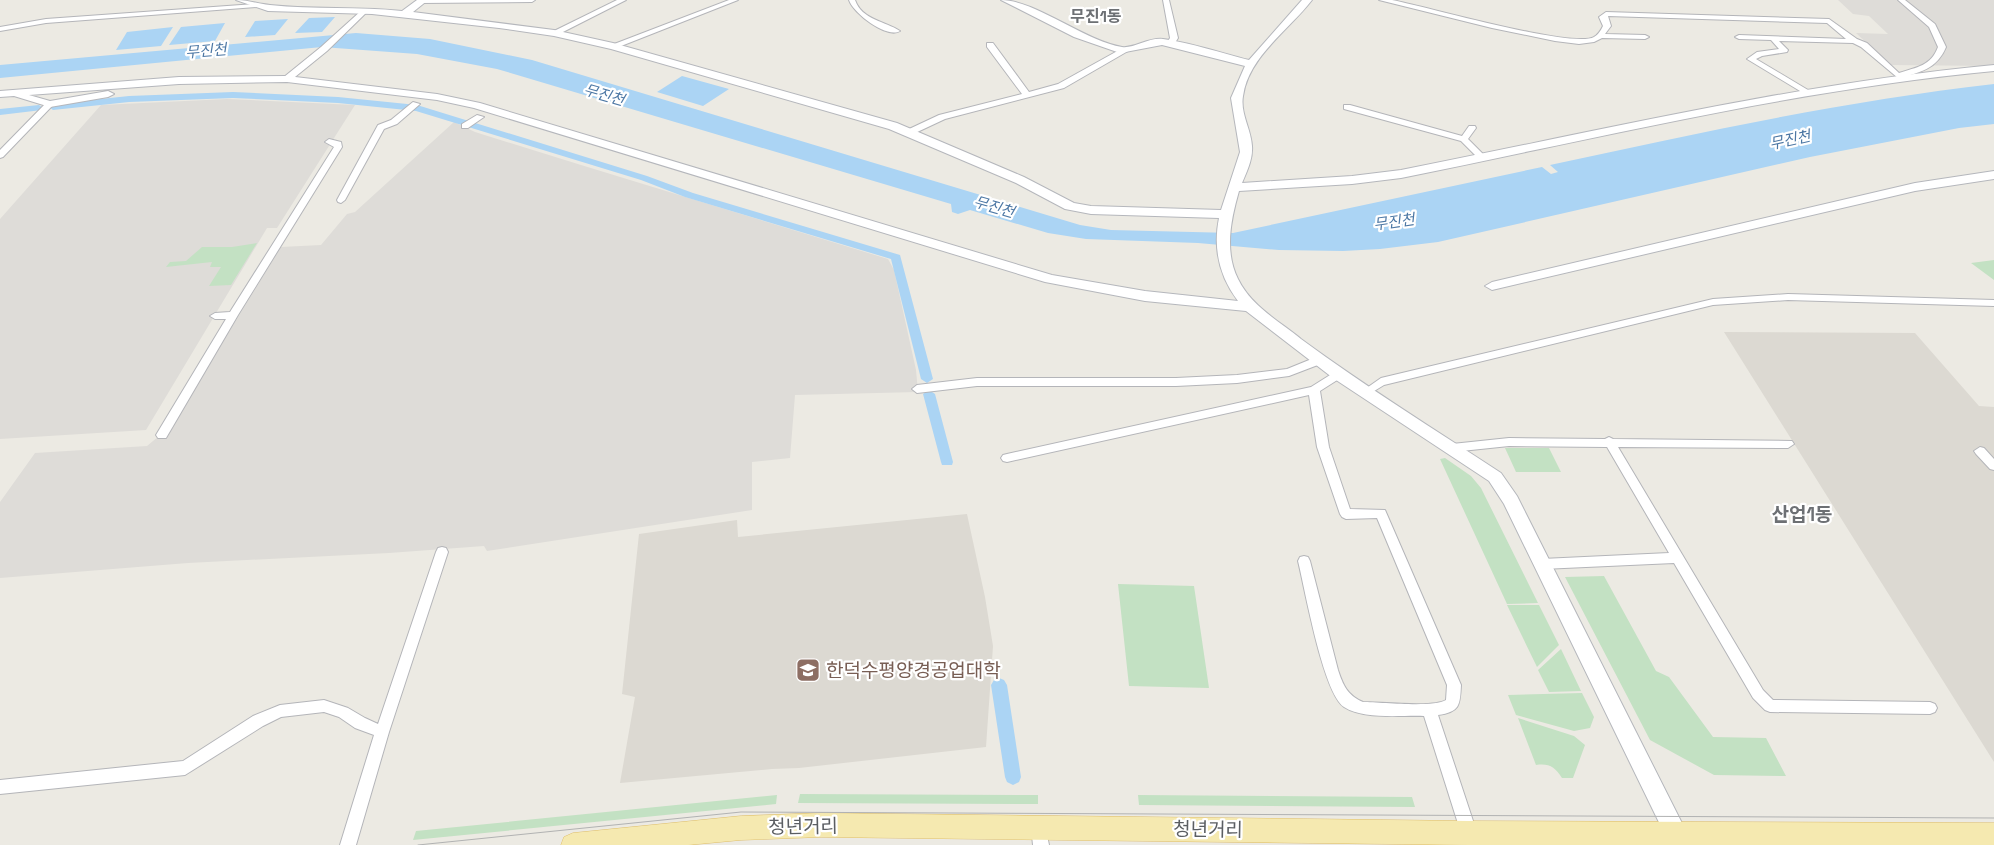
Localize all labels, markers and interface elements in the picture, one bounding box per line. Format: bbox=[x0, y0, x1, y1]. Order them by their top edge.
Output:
district label: 무진1동 bbox=[1070, 6, 1122, 27]
water label: 무진천 bbox=[185, 39, 230, 62]
water label: 무진천 bbox=[582, 80, 629, 110]
water label: 무진천 bbox=[1768, 125, 1814, 153]
water label: 무진천 bbox=[972, 192, 1019, 222]
water label: 무진천 bbox=[1372, 209, 1418, 234]
district label: 산업1동 bbox=[1771, 502, 1833, 527]
school or university icon: 한덕수평양경공업대학 bbox=[795, 657, 821, 683]
place label: 한덕수평양경공업대학 bbox=[826, 658, 1001, 683]
street label: 청년거리 bbox=[768, 813, 838, 840]
street label: 청년거리 bbox=[1173, 816, 1243, 843]

